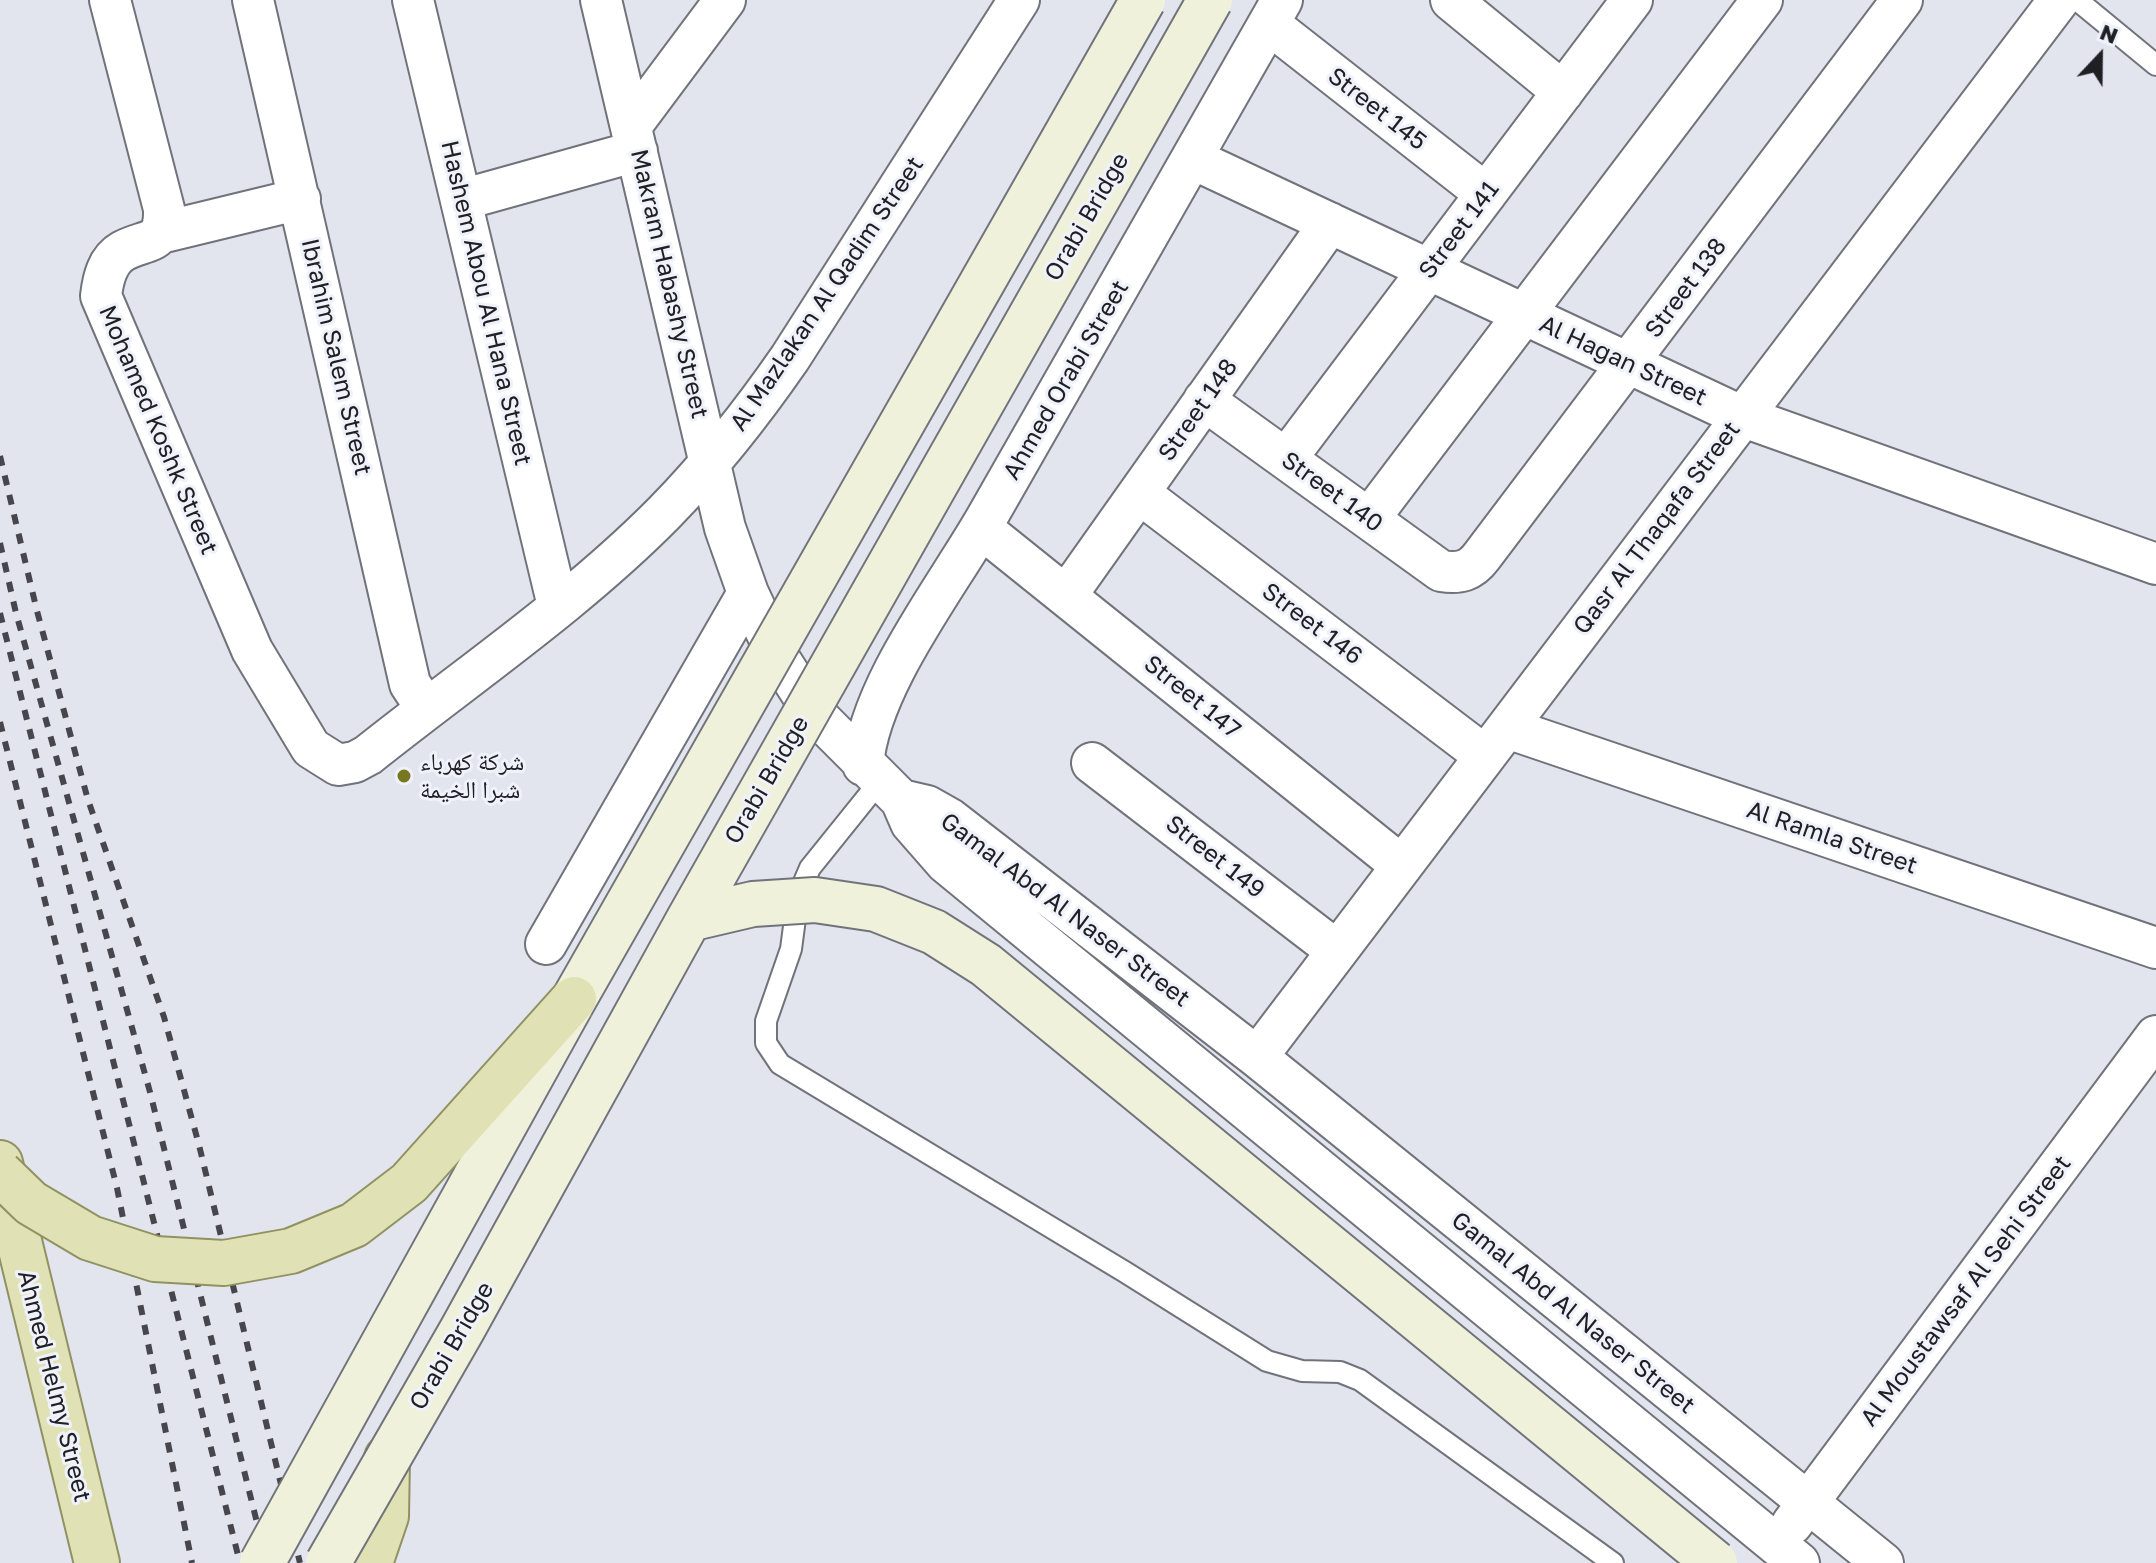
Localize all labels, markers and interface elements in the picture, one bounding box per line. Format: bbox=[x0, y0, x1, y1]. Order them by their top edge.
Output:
north arrow bbox=[2060, 16, 2140, 96]
text: N bbox=[2096, 18, 2122, 49]
street label: Street 145 bbox=[1322, 62, 1432, 156]
street label: Hashem Abou Al Hana Street bbox=[435, 138, 537, 468]
street label: Makram Habashy Street bbox=[624, 147, 714, 421]
street label: Orabi Bridge bbox=[1039, 148, 1135, 286]
street label: Al Mazlakan Al Qadim Street bbox=[724, 151, 930, 437]
street label: Street 141 bbox=[1413, 175, 1505, 285]
street label: Street 138 bbox=[1639, 232, 1733, 344]
street label: Ibrahim Salem Street bbox=[295, 236, 377, 478]
street label: Ahmed Orabi Street bbox=[997, 275, 1135, 485]
street label: Mohamed Koshk Street bbox=[92, 301, 224, 559]
street label: Al Hagan Street bbox=[1535, 310, 1711, 412]
street label: Street 148 bbox=[1152, 353, 1244, 467]
street label: Qasr Al Thaqafa Street bbox=[1568, 416, 1746, 640]
street label: Street 140 bbox=[1276, 446, 1388, 538]
street label: Street 146 bbox=[1256, 577, 1368, 671]
street label: Street 147 bbox=[1138, 649, 1246, 745]
street label: Orabi Bridge bbox=[719, 711, 815, 849]
place label: شركة كهرباء شبرا الخيمة bbox=[420, 748, 524, 804]
marker: شركة كهرباء شبرا الخيمة bbox=[395, 767, 413, 785]
street label: Al Ramla Street bbox=[1743, 795, 1921, 881]
street label: Gamal Abd Al Naser Street bbox=[935, 807, 1195, 1013]
street label: Street 149 bbox=[1160, 809, 1270, 905]
street label: Al Moustawsaf Al Sehi Street bbox=[1855, 1150, 2077, 1432]
street label: Gamal Abd Al Naser Street bbox=[1446, 1206, 1700, 1420]
street label: Ahmed Helmy Street bbox=[11, 1267, 97, 1505]
street label: Orabi Bridge bbox=[404, 1277, 500, 1415]

